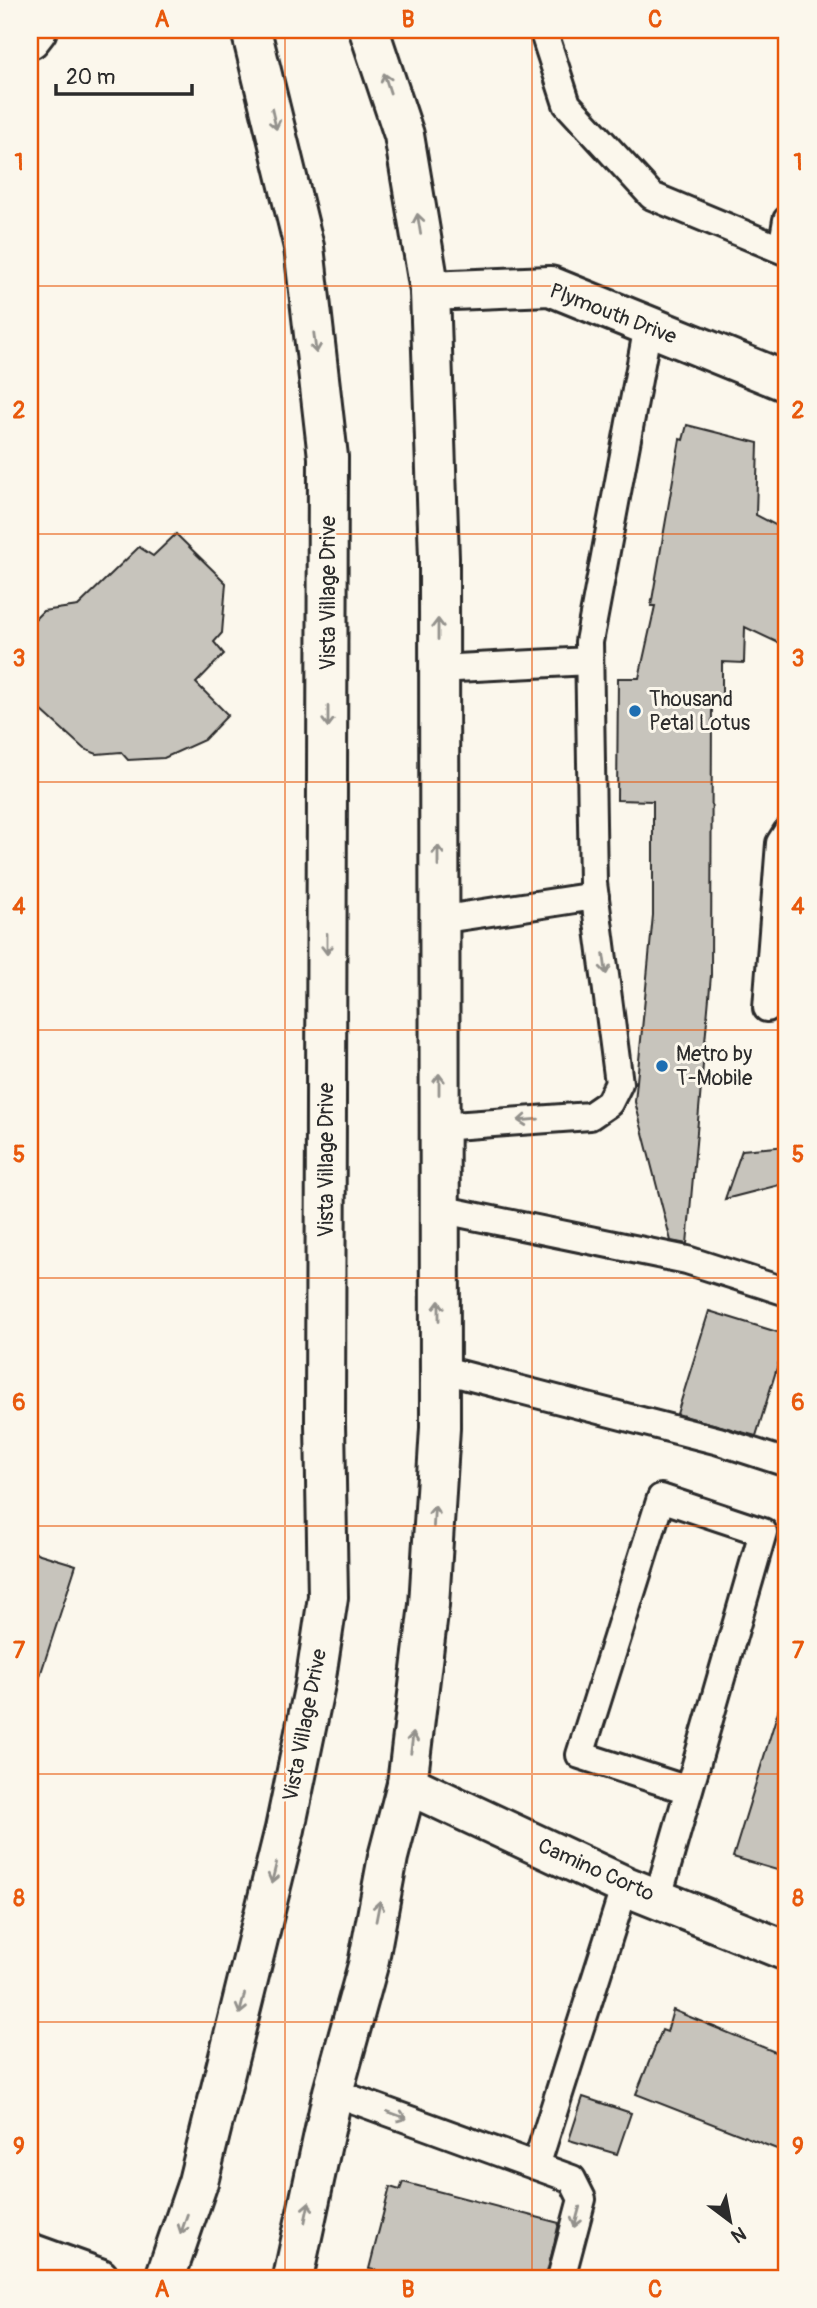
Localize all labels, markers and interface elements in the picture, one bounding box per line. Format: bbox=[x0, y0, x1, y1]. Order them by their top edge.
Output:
text: A bbox=[155, 5, 170, 34]
text: B bbox=[401, 5, 415, 34]
text: C bbox=[648, 5, 662, 34]
scale bar bbox=[56, 52, 192, 96]
text: 20 m bbox=[66, 64, 115, 91]
one-way arrow bbox=[380, 72, 392, 94]
one-way arrow bbox=[268, 107, 281, 130]
text: 1 bbox=[15, 148, 24, 177]
text: 1 bbox=[794, 148, 803, 177]
one-way arrow bbox=[412, 213, 425, 236]
street label: Plymouth Drive bbox=[546, 277, 681, 351]
one-way arrow bbox=[309, 331, 322, 354]
text: 2 bbox=[13, 396, 26, 425]
text: 2 bbox=[792, 396, 805, 425]
street label: Vista Village Drive bbox=[315, 515, 342, 670]
one-way arrow bbox=[431, 617, 445, 640]
text: 3 bbox=[13, 644, 25, 673]
text: 3 bbox=[792, 644, 804, 673]
place label: Thousand Petal Lotus bbox=[649, 686, 751, 737]
marker: Thousand Petal Lotus bbox=[627, 703, 643, 719]
one-way arrow bbox=[321, 705, 335, 728]
one-way arrow bbox=[431, 845, 445, 868]
text: 4 bbox=[12, 892, 26, 921]
text: 4 bbox=[791, 892, 805, 921]
one-way arrow bbox=[320, 932, 334, 955]
one-way arrow bbox=[599, 952, 612, 974]
place label: Metro by T-Mobile bbox=[676, 1041, 753, 1092]
marker: Metro by T-Mobile bbox=[654, 1058, 670, 1074]
one-way arrow bbox=[432, 1072, 446, 1095]
street label: Vista Village Drive bbox=[313, 1082, 340, 1237]
one-way arrow bbox=[517, 1114, 540, 1127]
text: 5 bbox=[13, 1140, 25, 1169]
text: 5 bbox=[792, 1140, 804, 1169]
one-way arrow bbox=[432, 1300, 446, 1323]
text: 6 bbox=[12, 1388, 26, 1417]
text: 6 bbox=[791, 1388, 805, 1417]
one-way arrow bbox=[428, 1505, 441, 1528]
text: 7 bbox=[13, 1636, 26, 1665]
text: 7 bbox=[792, 1636, 805, 1665]
street label: Vista Village Drive bbox=[277, 1646, 333, 1804]
one-way arrow bbox=[405, 1732, 418, 1755]
street label: Camino Corto bbox=[534, 1832, 658, 1908]
one-way arrow bbox=[267, 1861, 280, 1884]
text: 8 bbox=[13, 1884, 25, 1913]
text: 8 bbox=[792, 1884, 804, 1913]
one-way arrow bbox=[372, 1900, 385, 1923]
one-way arrow bbox=[235, 1992, 248, 2015]
one-way arrow bbox=[385, 2110, 407, 2122]
text: 9 bbox=[13, 2132, 25, 2161]
text: 9 bbox=[792, 2132, 804, 2161]
north arrow bbox=[694, 2186, 764, 2256]
one-way arrow bbox=[301, 2201, 314, 2223]
one-way arrow bbox=[570, 2205, 583, 2227]
one-way arrow bbox=[177, 2212, 189, 2234]
text: N bbox=[727, 2221, 750, 2248]
text: A bbox=[155, 2275, 170, 2304]
text: B bbox=[401, 2275, 415, 2304]
text: C bbox=[648, 2275, 662, 2304]

